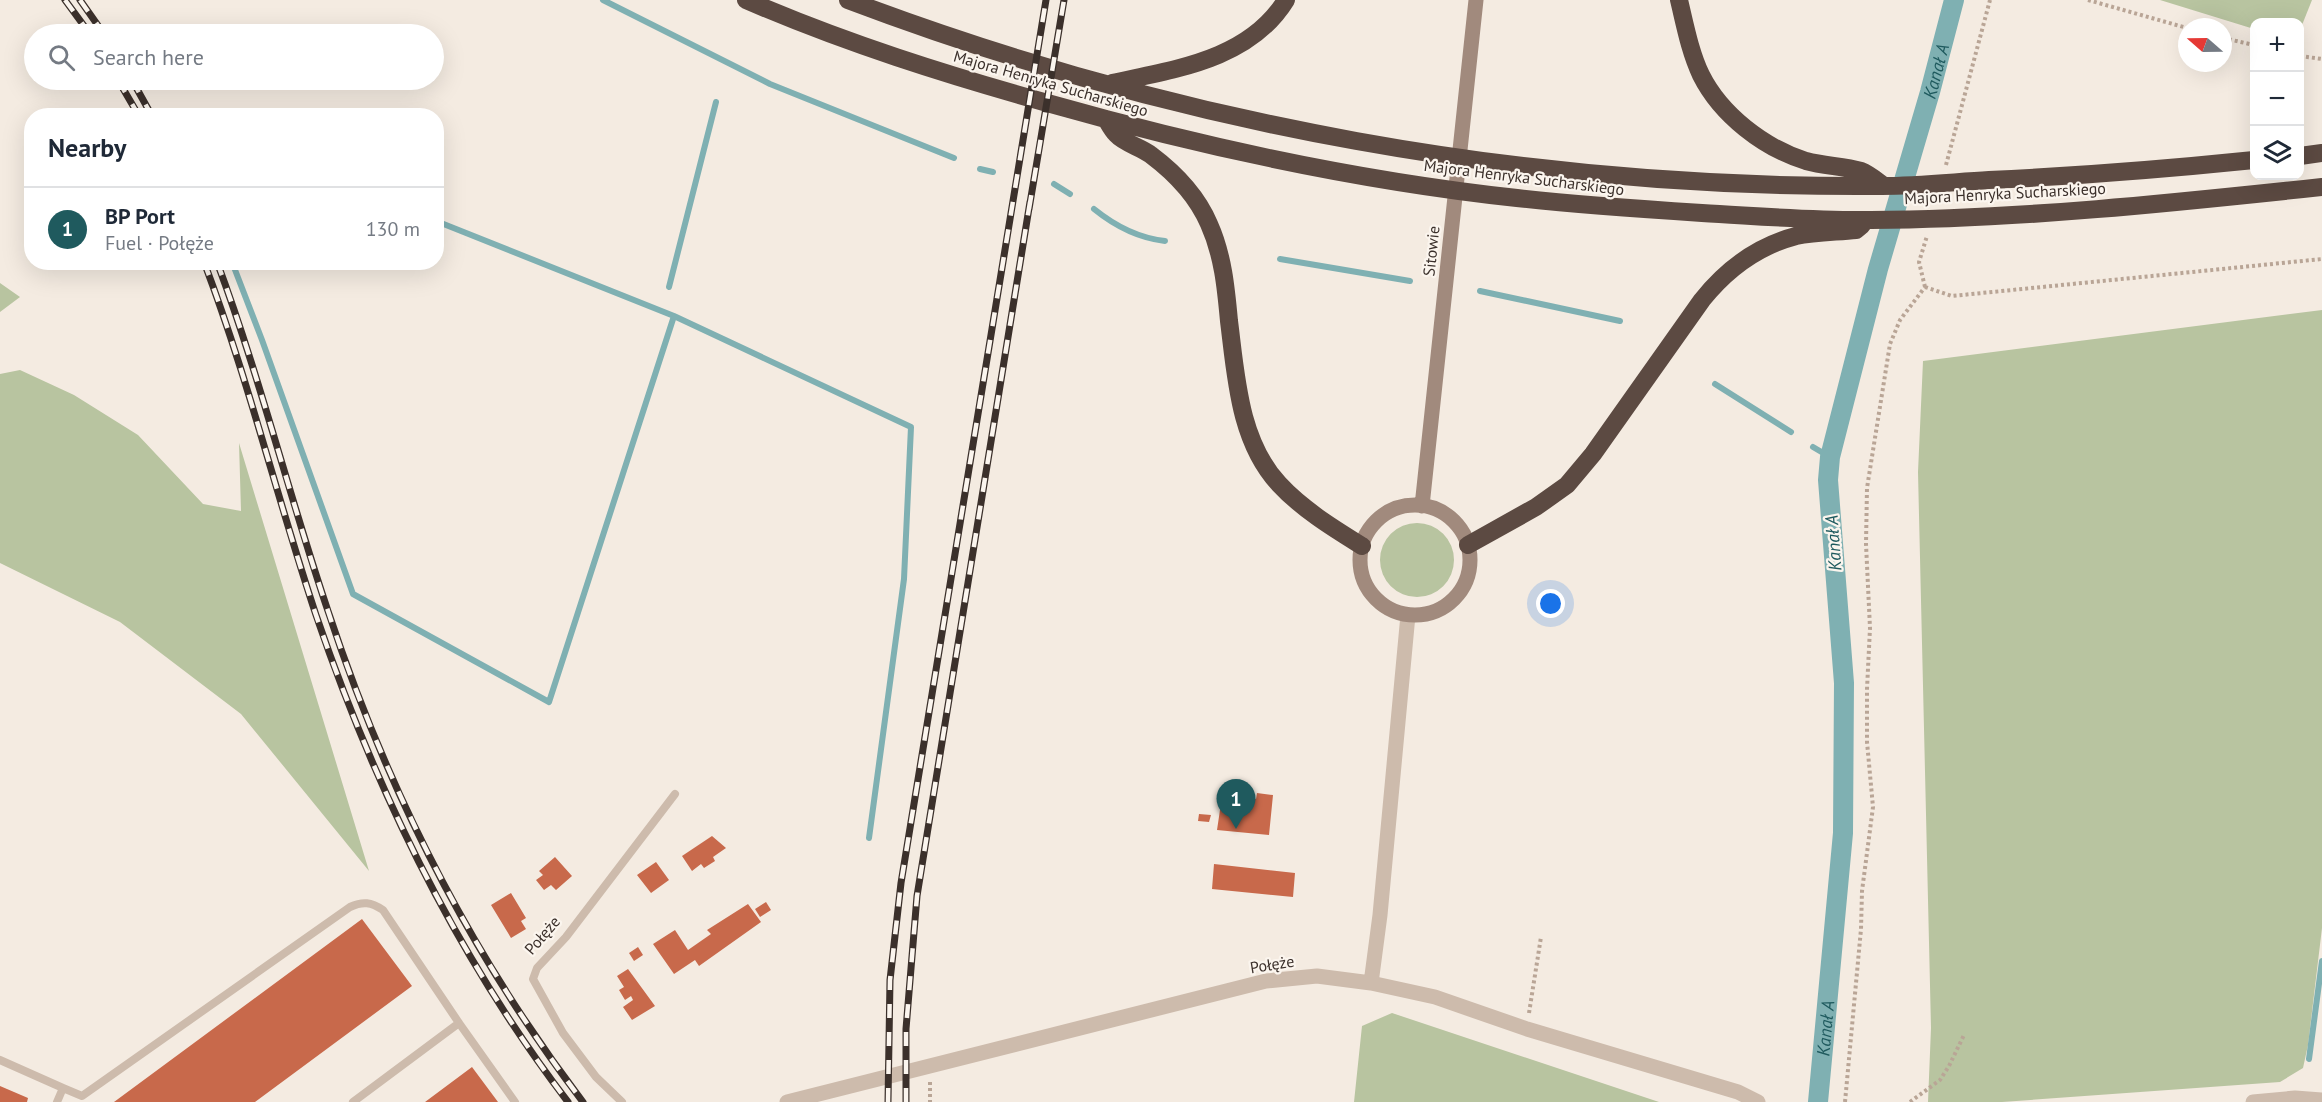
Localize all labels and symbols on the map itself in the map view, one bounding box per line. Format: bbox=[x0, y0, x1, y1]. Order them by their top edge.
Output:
north arrow bbox=[2178, 18, 2232, 72]
water label: Kanał A bbox=[1917, 41, 1954, 101]
street label: Majora Henryka Sucharskiego bbox=[951, 46, 1151, 120]
street label: Majora Henryka Sucharskiego bbox=[1423, 155, 1625, 199]
street label: Majora Henryka Sucharskiego bbox=[1904, 178, 2106, 208]
street label: Sitowie bbox=[1418, 225, 1444, 277]
water label: Kanał A bbox=[1820, 514, 1846, 572]
your location bbox=[1536, 589, 1565, 618]
pin: 1 bbox=[1216, 780, 1256, 829]
street label: Połęże bbox=[520, 912, 564, 958]
street label: Połęże bbox=[1248, 951, 1296, 977]
water label: Kanał A bbox=[1811, 999, 1839, 1057]

